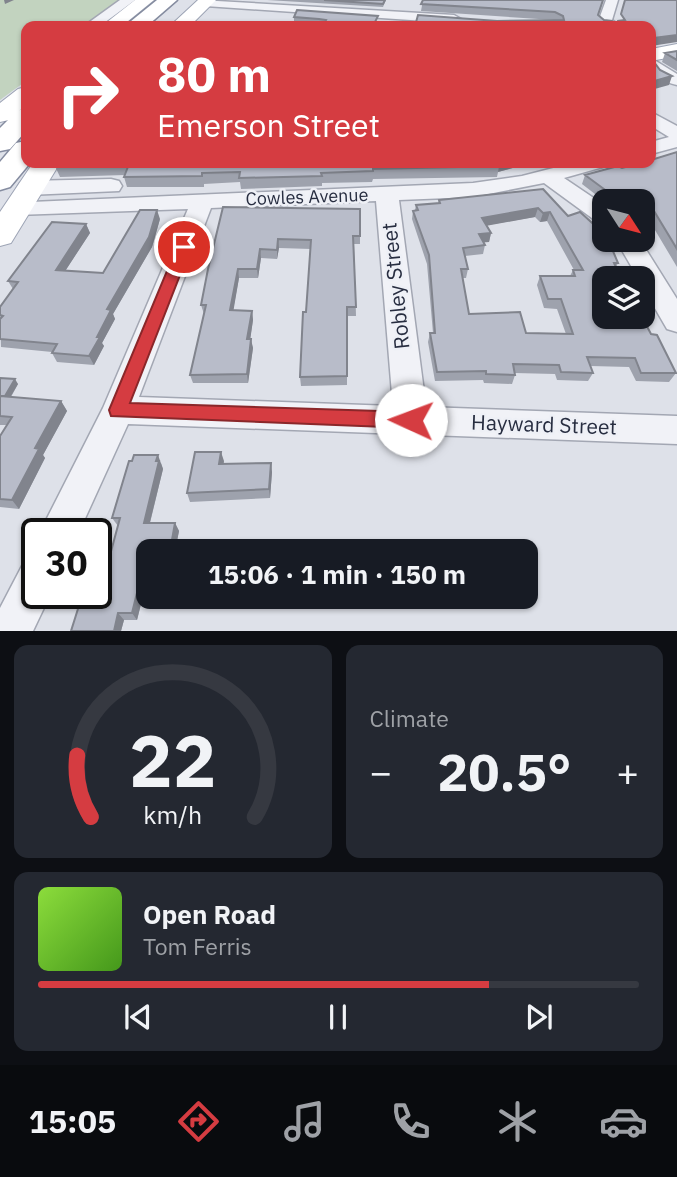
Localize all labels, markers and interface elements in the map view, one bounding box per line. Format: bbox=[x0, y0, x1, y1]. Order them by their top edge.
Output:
text: 80 m bbox=[157, 42, 271, 105]
icon: right bbox=[42, 49, 133, 140]
text: Emerson Street bbox=[157, 104, 380, 146]
street label: Cowles Avenue bbox=[245, 183, 369, 210]
north arrow bbox=[592, 189, 654, 252]
map controls bbox=[592, 189, 655, 329]
pin bbox=[154, 217, 214, 277]
street label: Robley Street bbox=[374, 221, 416, 351]
icon: arrive bbox=[165, 228, 203, 266]
button: layers bbox=[592, 266, 655, 329]
position arrow bbox=[374, 383, 448, 457]
street label: Hayward Street bbox=[471, 407, 617, 441]
speed limit sign: 30 bbox=[21, 518, 112, 609]
text: 15:06 · 1 min · 150 m bbox=[208, 557, 466, 591]
text: Climate bbox=[370, 703, 449, 733]
text: 22 bbox=[129, 713, 216, 808]
text: 20.5° bbox=[437, 738, 571, 805]
text: − bbox=[370, 747, 392, 796]
text: + bbox=[616, 747, 639, 796]
text: km/h bbox=[143, 798, 202, 831]
text: Open Road bbox=[143, 897, 276, 931]
text: Tom Ferris bbox=[143, 931, 252, 961]
icon: previous bbox=[119, 998, 157, 1036]
icon: pause bbox=[319, 998, 357, 1036]
icon: next bbox=[520, 998, 558, 1036]
icon: directions bbox=[174, 1097, 223, 1146]
icon: music bbox=[280, 1097, 329, 1146]
icon: phone bbox=[386, 1097, 435, 1146]
icon: climate bbox=[493, 1097, 542, 1146]
icon: car bbox=[599, 1097, 648, 1146]
text: 15:05 bbox=[29, 1100, 116, 1142]

